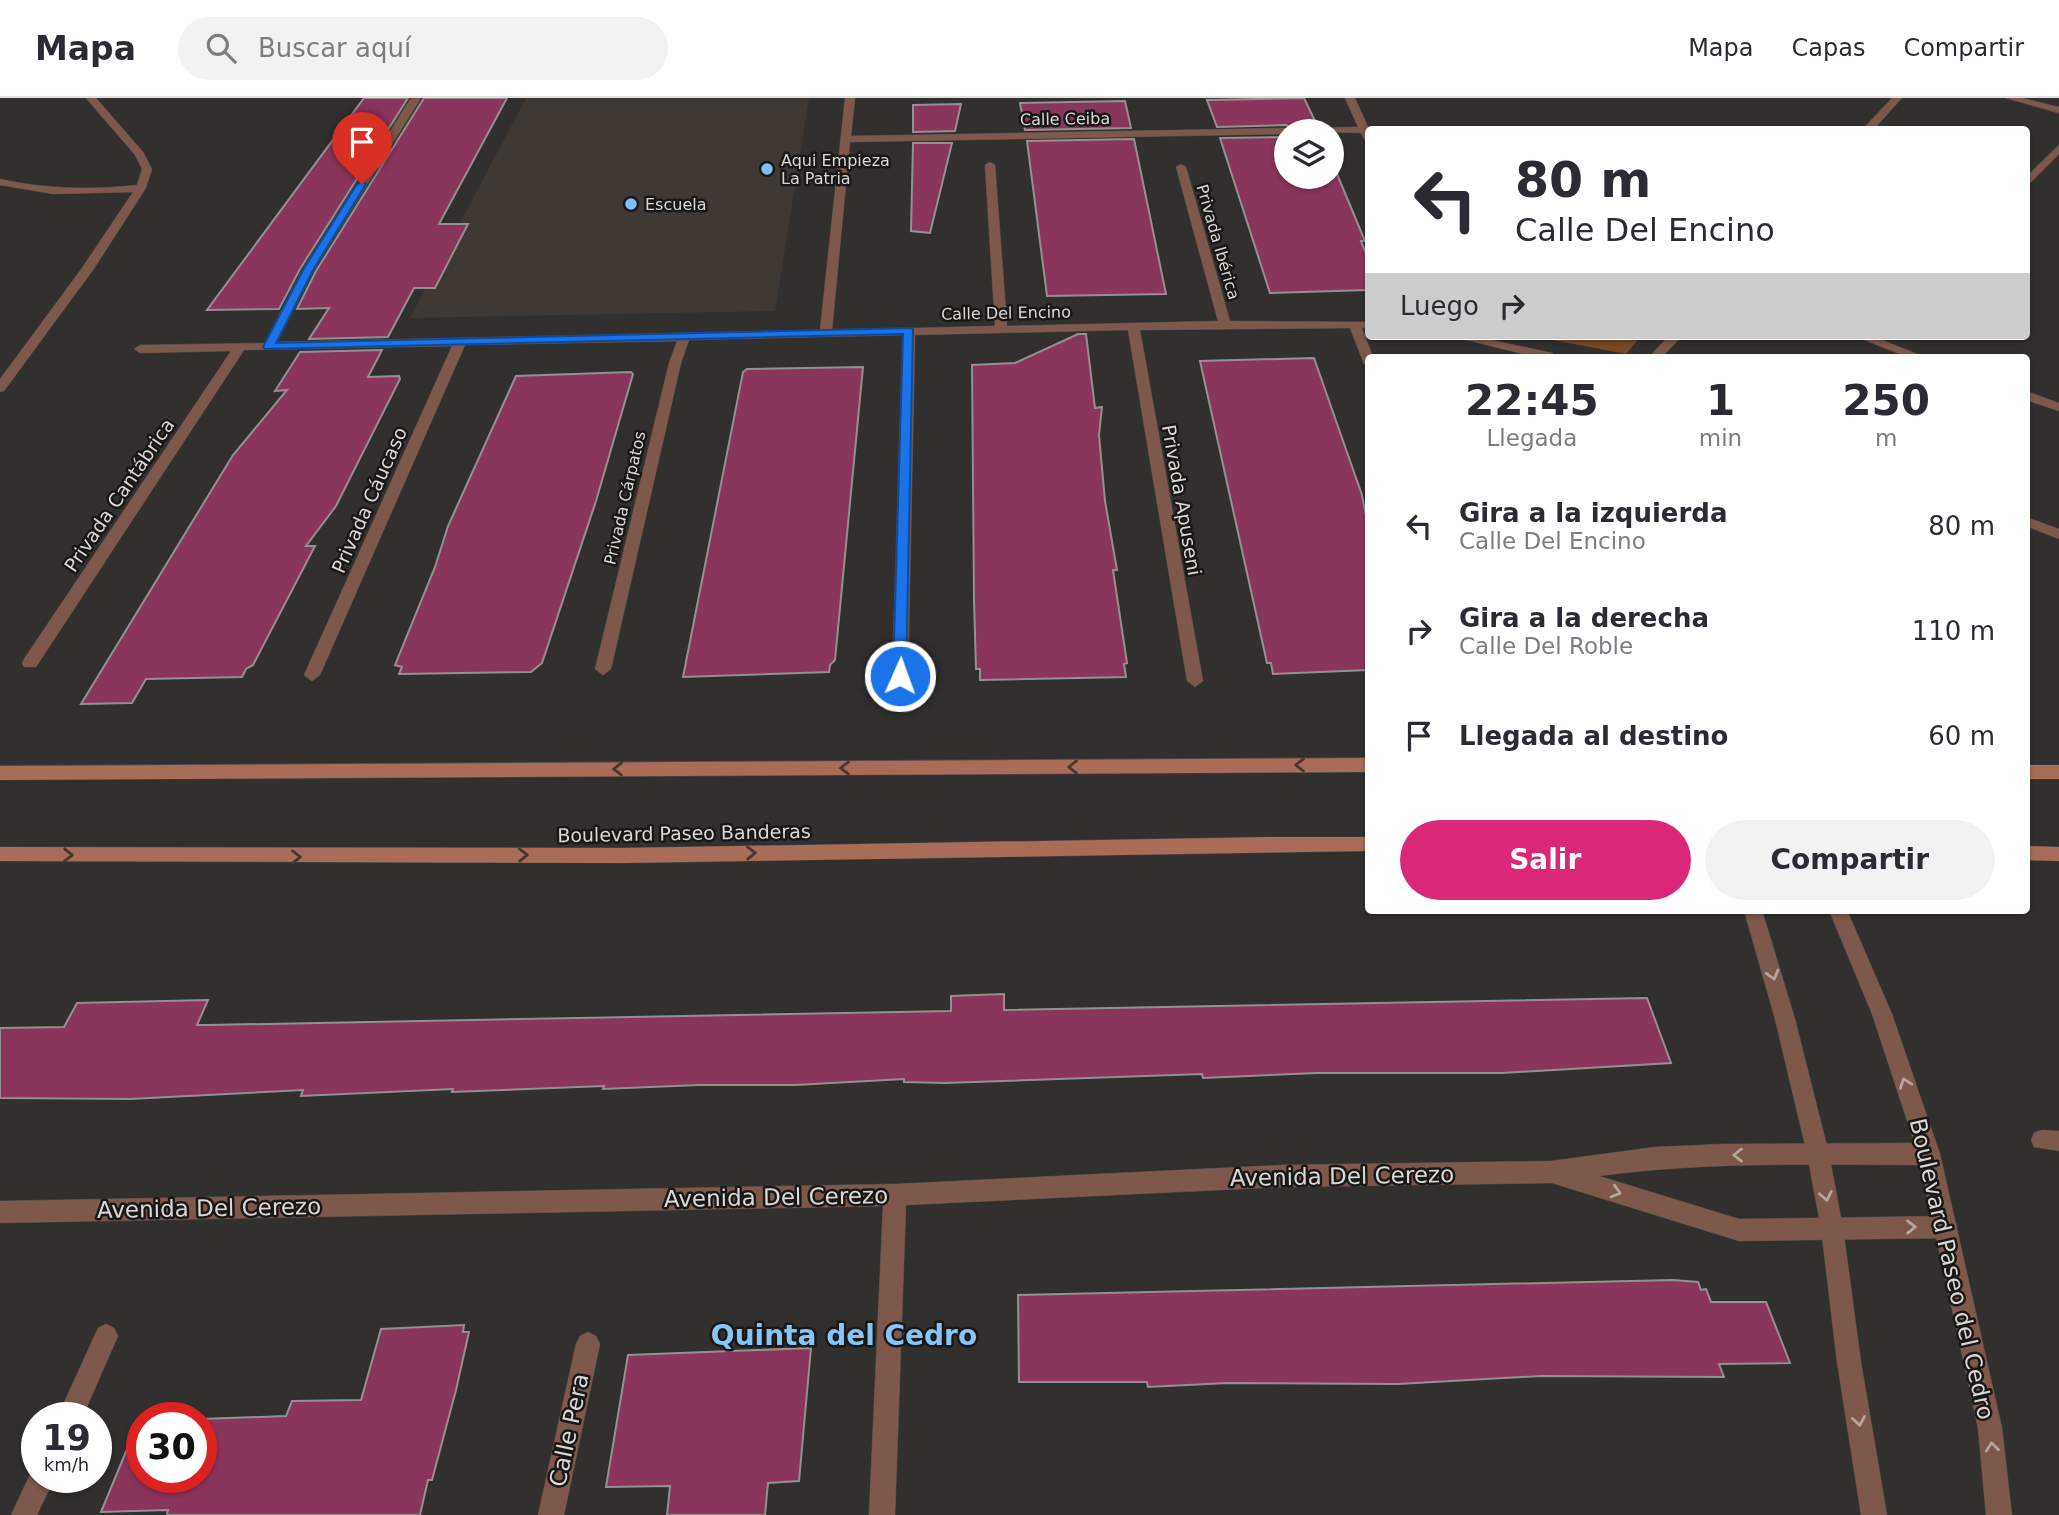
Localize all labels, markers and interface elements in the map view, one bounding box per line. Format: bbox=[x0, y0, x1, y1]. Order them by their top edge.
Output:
search box bbox=[178, 17, 668, 80]
text: Mapa bbox=[35, 29, 136, 68]
icon: search bbox=[202, 29, 240, 67]
text: Buscar aquí bbox=[258, 33, 411, 63]
text: Mapa bbox=[1688, 34, 1754, 62]
text: Capas bbox=[1792, 34, 1865, 62]
text: Compartir bbox=[1903, 34, 2024, 62]
street label: Calle Ceiba bbox=[1020, 109, 1110, 129]
pin bbox=[332, 112, 392, 184]
map controls bbox=[1274, 119, 1344, 189]
button: layers bbox=[1274, 119, 1344, 189]
icon: arrive bbox=[343, 123, 381, 161]
place label: Aqui Empieza La Patria bbox=[781, 151, 890, 188]
text: 80 m bbox=[1515, 152, 1651, 209]
icon: left bbox=[1400, 154, 1491, 245]
marker: Aqui Empieza La Patria bbox=[759, 161, 775, 177]
street label: Privada Ibérica bbox=[1192, 182, 1244, 302]
place label: Escuela bbox=[645, 195, 706, 214]
marker: Escuela bbox=[623, 196, 639, 212]
text: Calle Del Encino bbox=[1515, 211, 1775, 249]
icon: right bbox=[1493, 287, 1531, 325]
text: Luego bbox=[1400, 291, 1479, 321]
street label: Calle Del Encino bbox=[941, 302, 1071, 324]
text: 22:45 bbox=[1465, 376, 1599, 425]
text: 1 bbox=[1706, 376, 1735, 425]
text: 250 bbox=[1842, 376, 1930, 425]
street label: Privada Cantábrica bbox=[60, 414, 178, 576]
street label: Privada Apuseni bbox=[1158, 423, 1206, 577]
street label: Privada Cáucaso bbox=[327, 424, 411, 576]
text: Llegada bbox=[1487, 425, 1577, 451]
text: min bbox=[1699, 425, 1742, 451]
text: m bbox=[1875, 425, 1897, 451]
street label: Privada Cárpatos bbox=[600, 429, 650, 567]
text: Gira a la izquierda bbox=[1459, 498, 1727, 528]
icon: left bbox=[1400, 507, 1438, 545]
text: 80 m bbox=[1928, 511, 1995, 541]
text: Calle Del Encino bbox=[1459, 528, 1646, 554]
text: Gira a la derecha bbox=[1459, 603, 1709, 633]
icon: right bbox=[1400, 612, 1438, 650]
text: 110 m bbox=[1912, 616, 1995, 646]
text: Calle Del Roble bbox=[1459, 633, 1633, 659]
position arrow bbox=[863, 639, 937, 713]
icon: arrive bbox=[1400, 717, 1438, 755]
text: Llegada al destino bbox=[1459, 721, 1728, 751]
text: 60 m bbox=[1928, 721, 1995, 751]
one-way arrow bbox=[1295, 757, 1305, 773]
one-way arrow bbox=[1067, 759, 1078, 774]
one-way arrow bbox=[840, 760, 850, 776]
one-way arrow bbox=[612, 761, 623, 777]
street label: Boulevard Paseo Banderas bbox=[557, 820, 811, 846]
button: Salir bbox=[1400, 820, 1691, 900]
button: Compartir bbox=[1705, 820, 1995, 900]
one-way arrow bbox=[746, 845, 756, 861]
one-way arrow bbox=[63, 847, 74, 863]
one-way arrow bbox=[518, 847, 529, 863]
one-way arrow bbox=[291, 849, 301, 865]
one-way arrow bbox=[1764, 969, 1779, 981]
one-way arrow bbox=[1899, 1078, 1913, 1090]
street label: Boulevard Paseo del Cedro bbox=[1905, 1116, 1999, 1422]
one-way arrow bbox=[1732, 1147, 1743, 1163]
street label: Avenida Del Cerezo bbox=[1230, 1161, 1454, 1191]
street label: Avenida Del Cerezo bbox=[664, 1182, 888, 1212]
one-way arrow bbox=[1610, 1184, 1622, 1199]
one-way arrow bbox=[1818, 1190, 1833, 1202]
street label: Avenida Del Cerezo bbox=[97, 1193, 321, 1223]
one-way arrow bbox=[1906, 1220, 1917, 1235]
district label: Quinta del Cedro bbox=[711, 1319, 977, 1352]
street label: Calle Pera bbox=[544, 1371, 594, 1489]
speed limit sign: 30 bbox=[126, 1402, 217, 1493]
one-way arrow bbox=[1851, 1416, 1866, 1427]
text: 19 bbox=[42, 1418, 91, 1458]
one-way arrow bbox=[1985, 1441, 2000, 1452]
text: km/h bbox=[44, 1454, 89, 1475]

